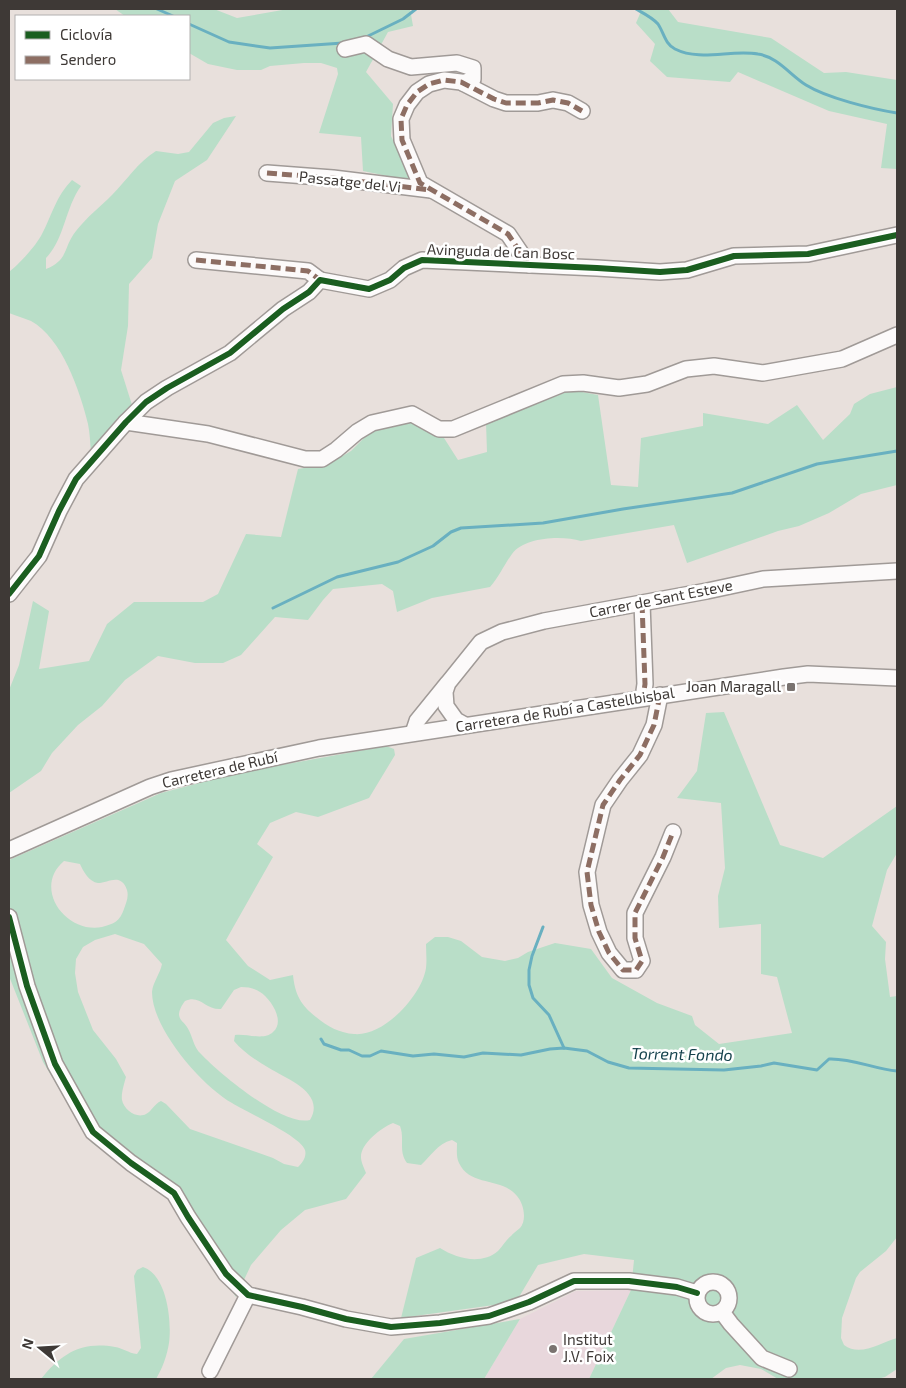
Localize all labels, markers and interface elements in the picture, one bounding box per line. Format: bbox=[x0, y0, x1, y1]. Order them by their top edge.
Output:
legend bbox=[15, 15, 190, 80]
text: Ciclovía bbox=[60, 25, 112, 43]
text: Sendero bbox=[60, 50, 116, 68]
street label: Passatge del Vi bbox=[298, 167, 402, 195]
street label: Avinguda de Can Bosc bbox=[427, 239, 575, 263]
street label: Carrer de Sant Esteve bbox=[588, 575, 734, 621]
place label: Joan Maragall bbox=[686, 677, 782, 695]
marker: Joan Maragall bbox=[785, 681, 797, 693]
street label: Carretera de Rubí a Castellbisbal bbox=[454, 683, 676, 735]
street label: Carretera de Rubí bbox=[160, 747, 281, 791]
water label: Torrent Fondo bbox=[631, 1043, 733, 1064]
north arrow bbox=[15, 1323, 65, 1373]
place label: Institut J.V. Foix bbox=[563, 1330, 614, 1365]
text: N bbox=[18, 1336, 37, 1351]
marker: Institut J.V. Foix bbox=[547, 1343, 559, 1355]

